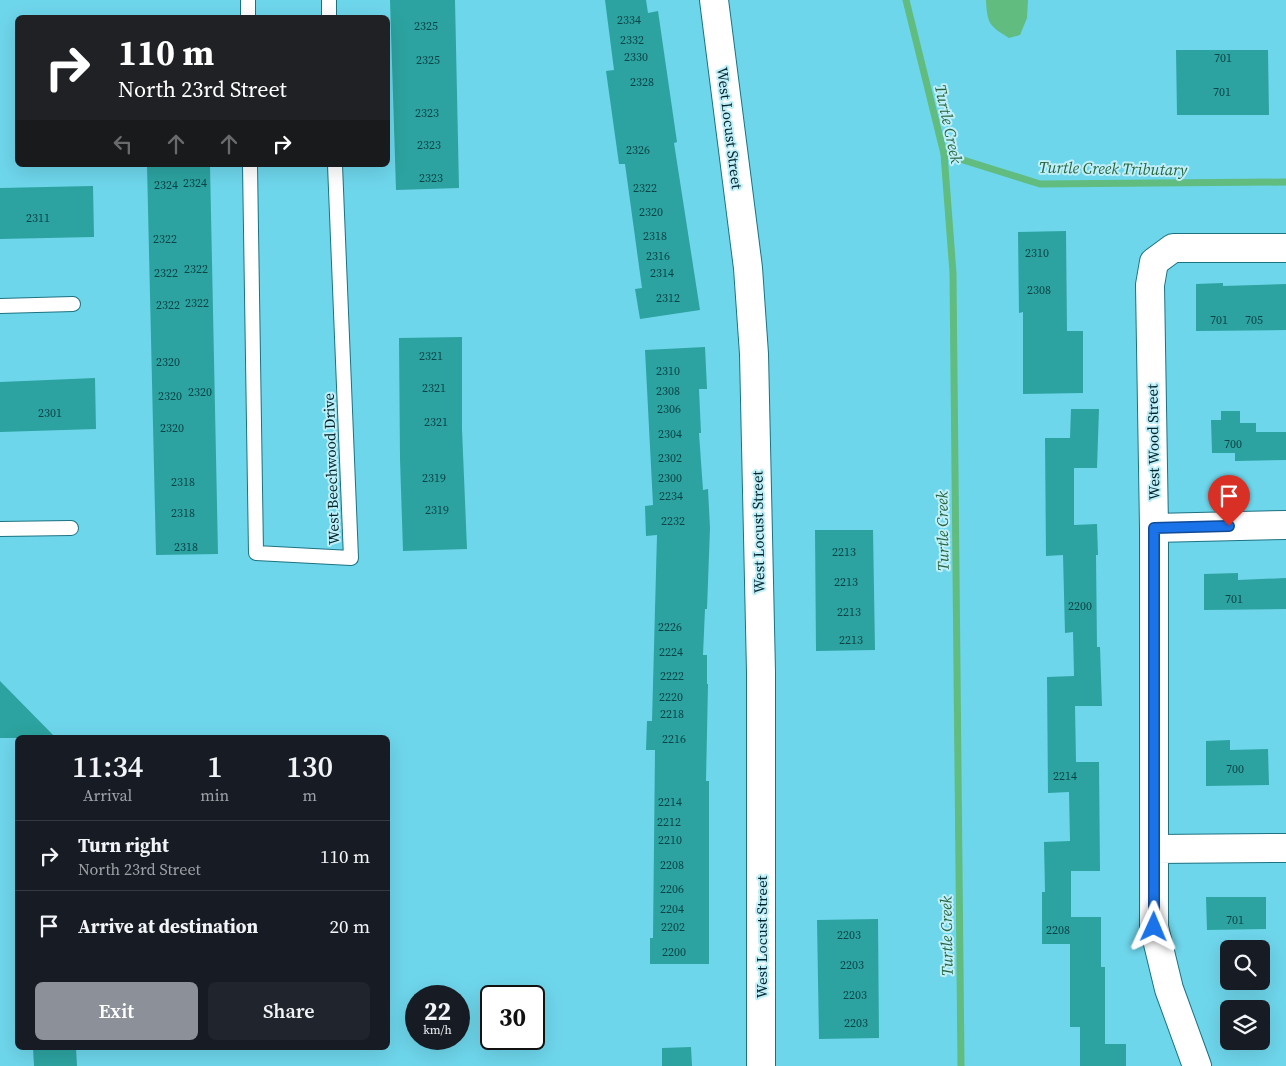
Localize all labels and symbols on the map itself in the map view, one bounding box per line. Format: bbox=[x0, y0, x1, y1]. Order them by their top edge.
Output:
house number: 2334 bbox=[617, 12, 641, 28]
house number: 2325 bbox=[414, 18, 438, 34]
house number: 2332 bbox=[620, 32, 644, 48]
house number: 2330 bbox=[624, 49, 648, 65]
house number: 701 bbox=[1214, 50, 1232, 66]
house number: 2325 bbox=[416, 52, 440, 68]
street label: West Locust Street bbox=[712, 66, 748, 190]
house number: 2328 bbox=[630, 74, 654, 90]
water label: Turtle Creek bbox=[930, 83, 968, 166]
house number: 701 bbox=[1213, 84, 1231, 100]
house number: 2323 bbox=[415, 105, 439, 121]
house number: 2323 bbox=[417, 137, 441, 153]
house number: 2326 bbox=[626, 142, 650, 158]
water label: Turtle Creek Tributary bbox=[1039, 156, 1188, 180]
house number: 2323 bbox=[419, 170, 443, 186]
house number: 2324 bbox=[183, 175, 207, 191]
house number: 2324 bbox=[154, 177, 178, 193]
house number: 2322 bbox=[633, 180, 657, 196]
house number: 2320 bbox=[639, 204, 663, 220]
house number: 2311 bbox=[26, 210, 50, 226]
house number: 2318 bbox=[643, 228, 667, 244]
house number: 2322 bbox=[153, 231, 177, 247]
house number: 2310 bbox=[1025, 245, 1049, 261]
house number: 2316 bbox=[646, 248, 670, 264]
house number: 2322 bbox=[184, 261, 208, 277]
house number: 2322 bbox=[154, 265, 178, 281]
house number: 2314 bbox=[650, 265, 674, 281]
house number: 2308 bbox=[1027, 282, 1051, 298]
house number: 2312 bbox=[656, 290, 680, 306]
house number: 2322 bbox=[185, 295, 209, 311]
house number: 2322 bbox=[156, 297, 180, 313]
house number: 701 bbox=[1210, 312, 1228, 328]
house number: 705 bbox=[1245, 312, 1263, 328]
house number: 2321 bbox=[419, 348, 443, 364]
house number: 2320 bbox=[156, 354, 180, 370]
house number: 2310 bbox=[656, 363, 680, 379]
house number: 2321 bbox=[422, 380, 446, 396]
house number: 2308 bbox=[656, 383, 680, 399]
house number: 2320 bbox=[188, 384, 212, 400]
street label: West Wood Street bbox=[1141, 384, 1165, 500]
house number: 2320 bbox=[158, 388, 182, 404]
street label: West Beechwood Drive bbox=[318, 392, 344, 545]
house number: 2306 bbox=[657, 401, 681, 417]
house number: 2301 bbox=[38, 405, 62, 421]
house number: 2321 bbox=[424, 414, 448, 430]
house number: 2320 bbox=[160, 420, 184, 436]
house number: 2304 bbox=[658, 426, 682, 442]
house number: 700 bbox=[1224, 436, 1242, 452]
house number: 2302 bbox=[658, 450, 682, 466]
house number: 2319 bbox=[422, 470, 446, 486]
house number: 2300 bbox=[658, 470, 682, 486]
street label: West Locust Street bbox=[746, 470, 770, 594]
house number: 2318 bbox=[171, 474, 195, 490]
pin bbox=[1208, 475, 1250, 526]
house number: 2234 bbox=[659, 488, 683, 504]
water label: Turtle Creek bbox=[930, 490, 954, 571]
house number: 2319 bbox=[425, 502, 449, 518]
house number: 2318 bbox=[171, 505, 195, 521]
house number: 2232 bbox=[661, 513, 685, 529]
house number: 2318 bbox=[174, 539, 198, 555]
house number: 2213 bbox=[832, 544, 856, 560]
house number: 2213 bbox=[834, 574, 858, 590]
house number: 701 bbox=[1225, 591, 1243, 607]
house number: 2200 bbox=[1068, 598, 1092, 614]
house number: 2213 bbox=[837, 604, 861, 620]
house number: 2226 bbox=[658, 619, 682, 635]
house number: 2213 bbox=[839, 632, 863, 648]
house number: 2224 bbox=[659, 644, 683, 660]
house number: 2222 bbox=[660, 668, 684, 684]
house number: 2220 bbox=[659, 689, 683, 705]
house number: 2218 bbox=[660, 706, 684, 722]
house number: 2216 bbox=[662, 731, 686, 747]
house number: 700 bbox=[1226, 761, 1244, 777]
house number: 2214 bbox=[1053, 768, 1077, 784]
house number: 2214 bbox=[658, 794, 682, 810]
house number: 2212 bbox=[657, 814, 681, 830]
house number: 2210 bbox=[658, 832, 682, 848]
house number: 2208 bbox=[660, 857, 684, 873]
street label: West Locust Street bbox=[751, 875, 772, 998]
house number: 2206 bbox=[660, 881, 684, 897]
water label: Turtle Creek bbox=[934, 895, 958, 976]
position arrow bbox=[1127, 900, 1179, 952]
house number: 2204 bbox=[660, 901, 684, 917]
house number: 701 bbox=[1226, 912, 1244, 928]
house number: 2202 bbox=[661, 919, 685, 935]
house number: 2208 bbox=[1046, 922, 1070, 938]
house number: 2203 bbox=[837, 927, 861, 943]
house number: 2200 bbox=[662, 944, 686, 960]
house number: 2203 bbox=[840, 957, 864, 973]
speed limit sign: 30 bbox=[480, 985, 545, 1050]
house number: 2203 bbox=[843, 987, 867, 1003]
house number: 2203 bbox=[844, 1015, 868, 1031]

